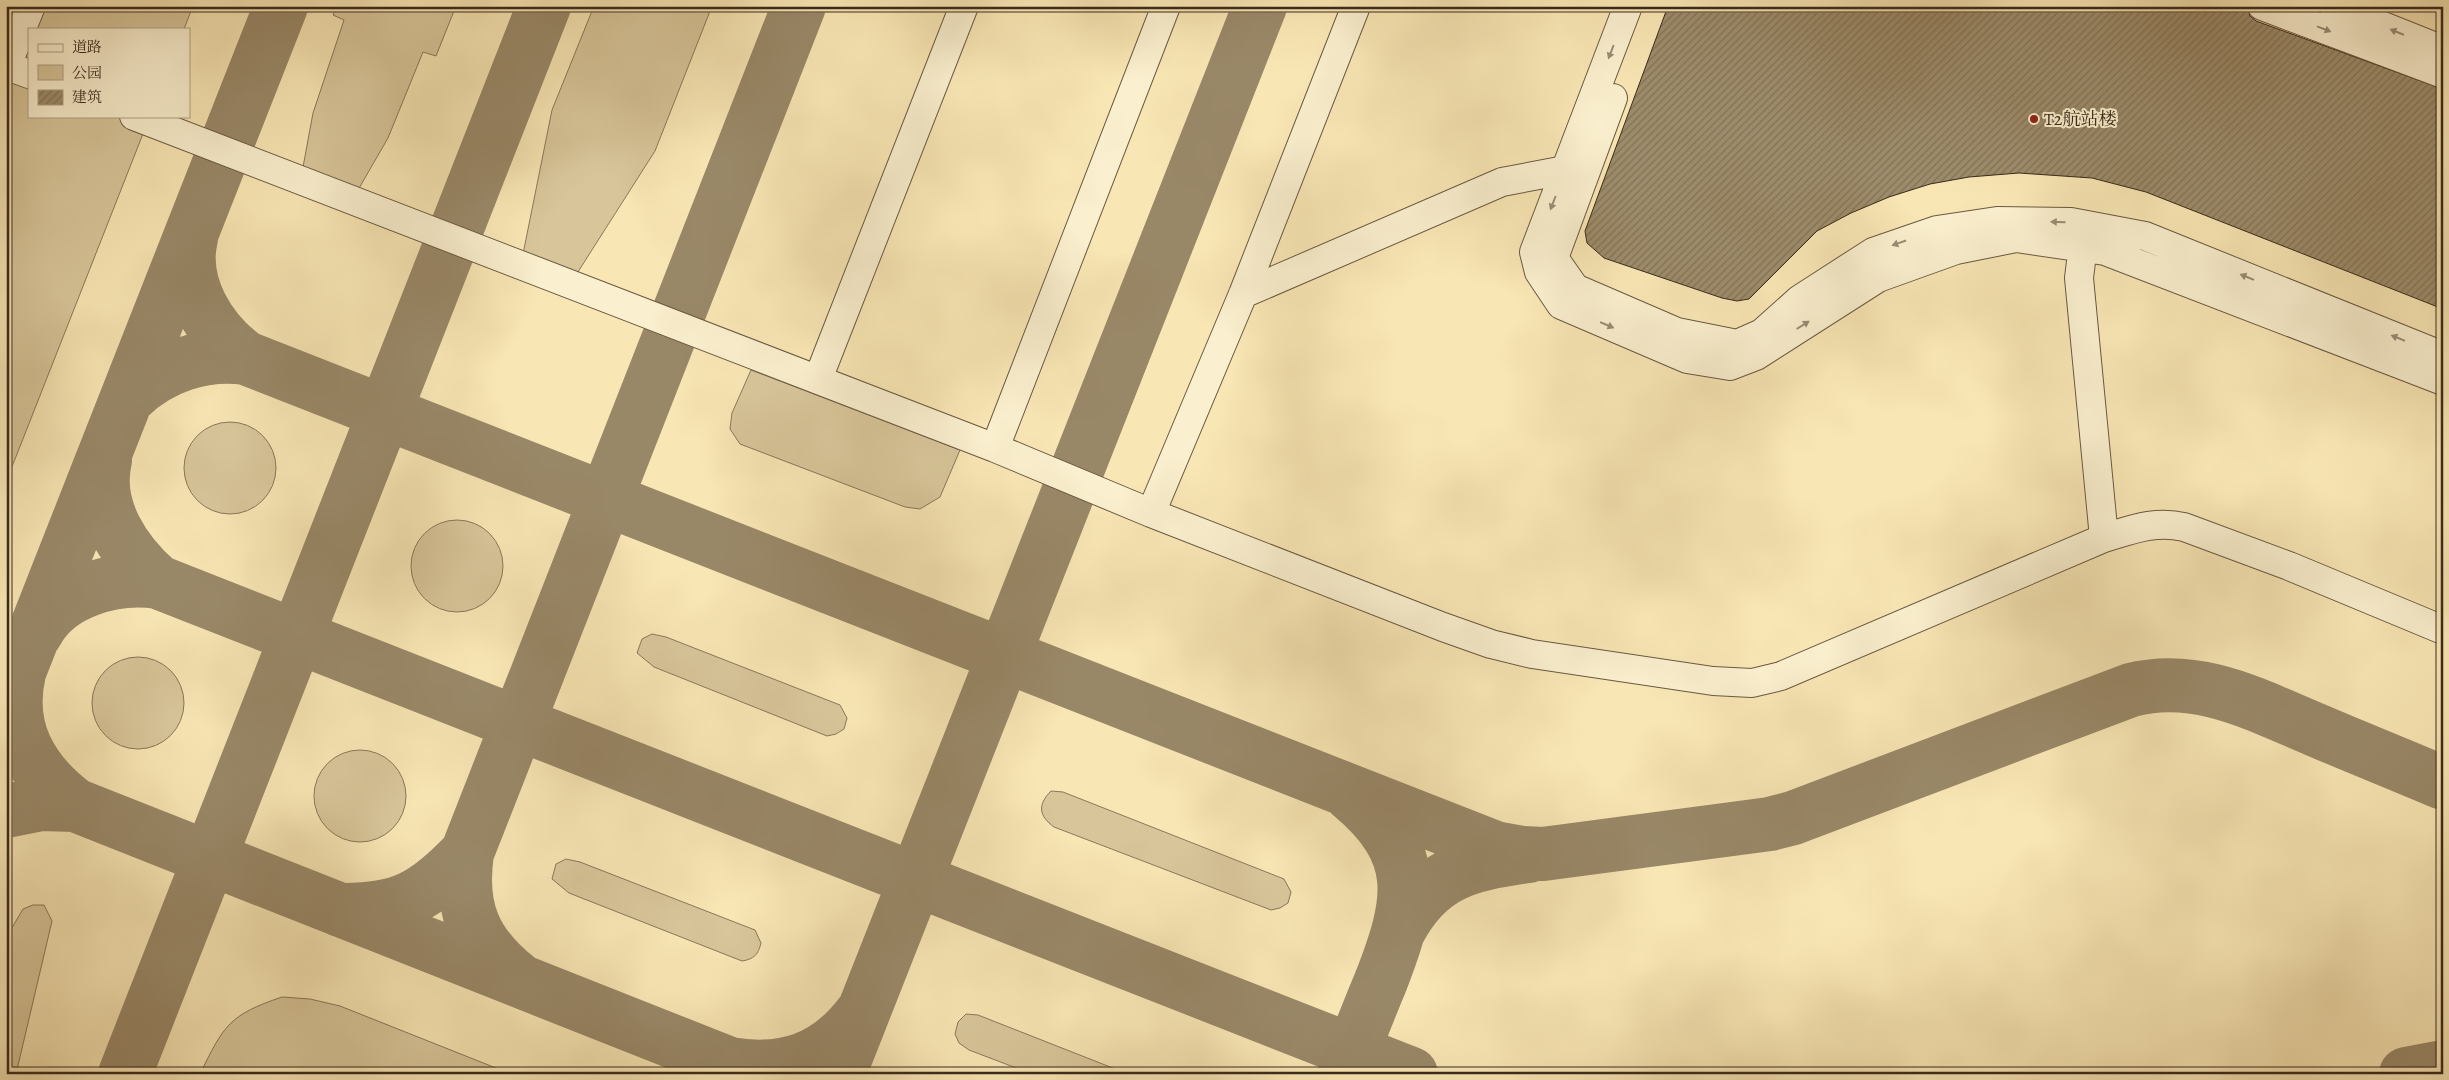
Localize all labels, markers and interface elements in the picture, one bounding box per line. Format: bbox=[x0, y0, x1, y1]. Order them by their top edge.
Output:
one-way arrow bbox=[2317, 26, 2332, 34]
one-way arrow bbox=[2390, 27, 2405, 35]
legend bbox=[28, 28, 190, 118]
text: 道路 bbox=[72, 37, 102, 57]
one-way arrow bbox=[1607, 45, 1615, 60]
text: 公园 bbox=[72, 63, 102, 83]
text: 建筑 bbox=[72, 87, 102, 107]
place label: T2航站楼 bbox=[2044, 107, 2116, 131]
marker: T2航站楼 bbox=[2028, 113, 2040, 125]
one-way arrow bbox=[1548, 196, 1556, 211]
one-way arrow bbox=[2050, 218, 2066, 226]
one-way arrow bbox=[1891, 239, 1906, 247]
one-way arrow bbox=[2240, 273, 2254, 281]
one-way arrow bbox=[1797, 320, 1810, 329]
one-way arrow bbox=[1600, 321, 1614, 329]
one-way arrow bbox=[2390, 334, 2405, 341]

